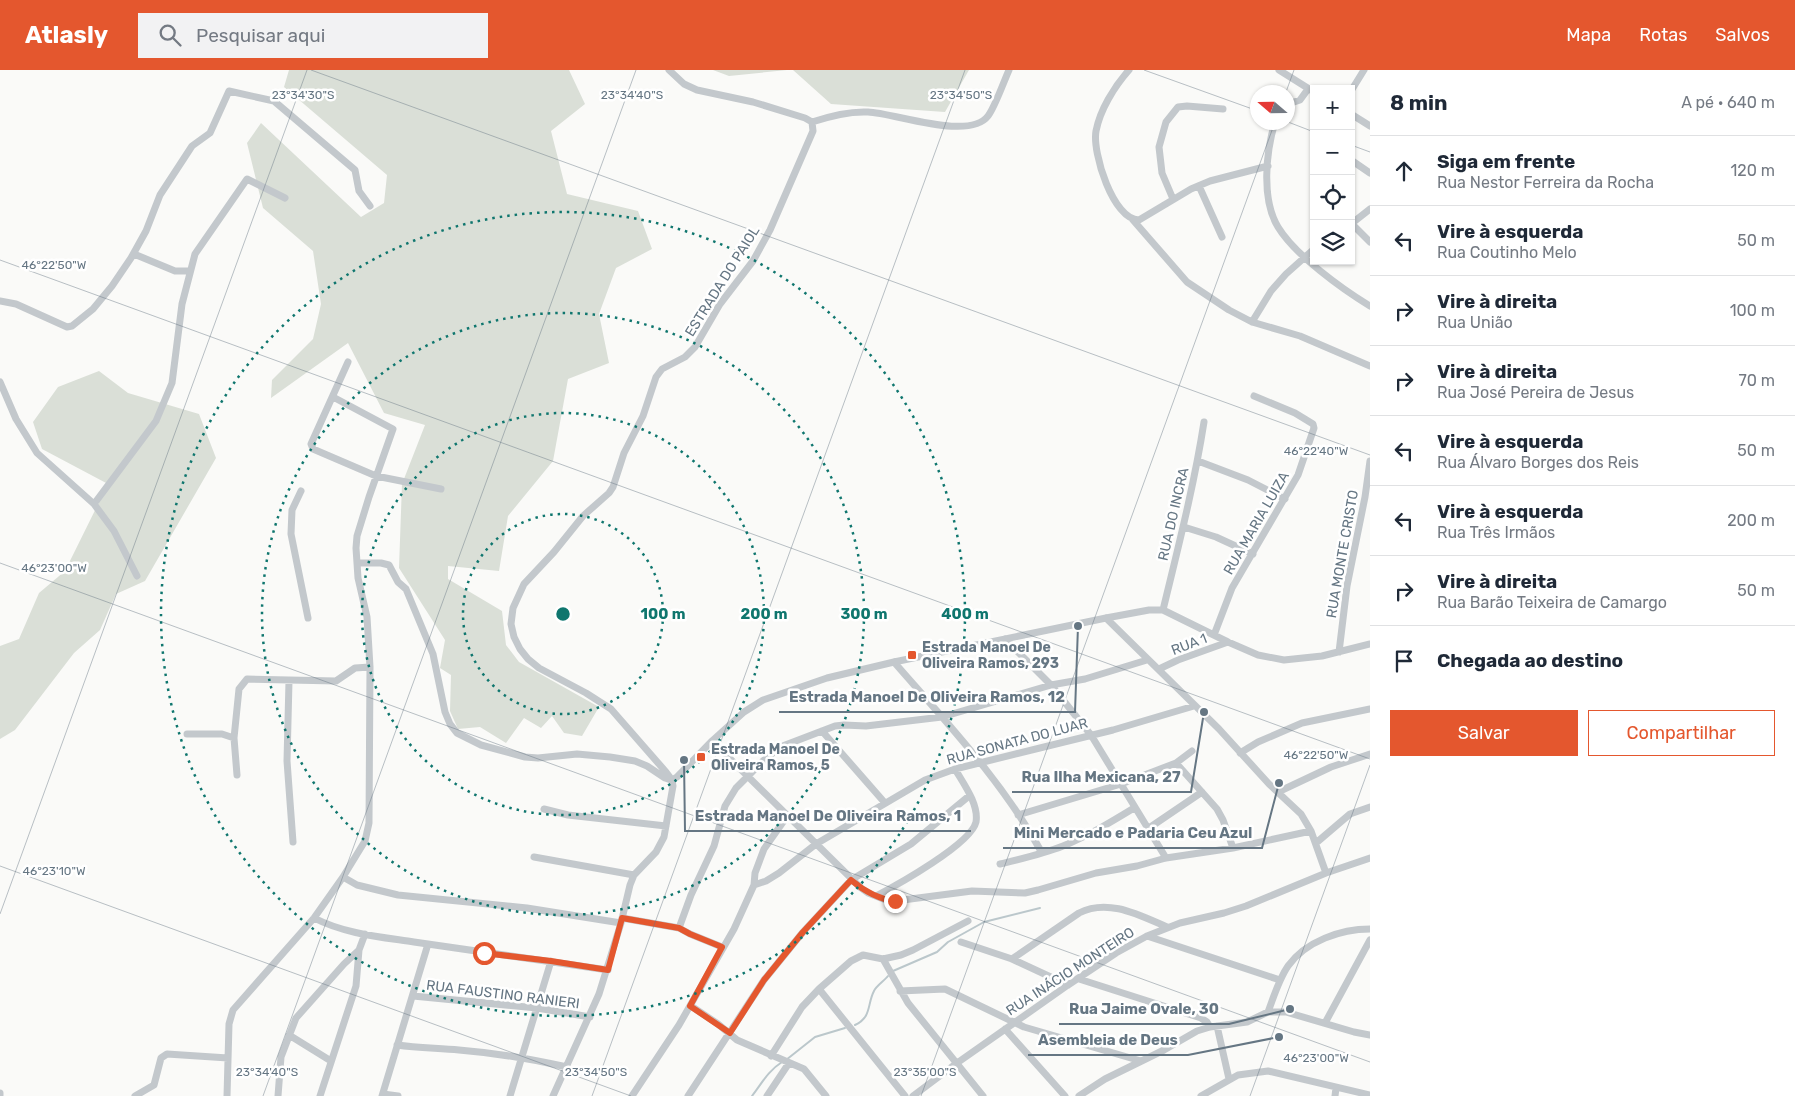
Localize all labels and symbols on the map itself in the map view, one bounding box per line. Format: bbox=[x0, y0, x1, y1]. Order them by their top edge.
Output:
north arrow bbox=[1250, 85, 1295, 130]
text: 23°34'30"S bbox=[272, 88, 334, 102]
text: 23°34'40"S bbox=[601, 88, 663, 102]
text: 23°34'50"S bbox=[930, 88, 992, 102]
street label: ESTRADA DO PAIOL bbox=[682, 223, 763, 340]
text: 46°22'50"W bbox=[22, 258, 87, 272]
text: 46°22'40"W bbox=[1284, 444, 1349, 458]
street label: RUA DO INCRA bbox=[1154, 465, 1193, 562]
street label: RUA MARIA LUIZA bbox=[1220, 468, 1293, 578]
street label: RUA MONTE CRISTO bbox=[1323, 489, 1362, 620]
text: 46°23'00"W bbox=[21, 561, 87, 575]
centre of rings bbox=[554, 605, 572, 623]
text: 100 m bbox=[641, 605, 685, 623]
text: 200 m bbox=[740, 605, 788, 623]
text: 300 m bbox=[840, 605, 888, 623]
text: 400 m bbox=[941, 605, 989, 623]
street label: RUA 1 bbox=[1169, 630, 1210, 659]
place label: Estrada Manoel De Oliveira Ramos, 293 bbox=[922, 639, 1059, 672]
marker: Estrada Manoel De Oliveira Ramos, 293 bbox=[906, 649, 918, 661]
callout: Estrada Manoel De Oliveira Ramos, 12 bbox=[779, 682, 1075, 712]
text: Estrada Manoel De Oliveira Ramos, 12 bbox=[789, 688, 1065, 706]
street label: RUA SONATA DO LUAR bbox=[945, 714, 1090, 769]
place label: Estrada Manoel De Oliveira Ramos, 5 bbox=[711, 741, 840, 774]
text: 46°22'50"W bbox=[1284, 748, 1349, 762]
marker: Estrada Manoel De Oliveira Ramos, 5 bbox=[695, 751, 707, 763]
callout: Rua Ilha Mexicana, 27 bbox=[1012, 762, 1191, 792]
text: Rua Ilha Mexicana, 27 bbox=[1021, 768, 1181, 786]
callout: Estrada Manoel De Oliveira Ramos, 1 bbox=[685, 801, 971, 831]
text: Estrada Manoel De Oliveira Ramos, 1 bbox=[695, 807, 961, 825]
callout: Mini Mercado e Padaria Ceu Azul bbox=[1003, 818, 1262, 848]
text: Mini Mercado e Padaria Ceu Azul bbox=[1014, 824, 1252, 842]
text: 46°23'10"W bbox=[22, 864, 86, 878]
route end bbox=[884, 890, 907, 913]
street label: RUA INÁCIO MONTEIRO bbox=[1002, 923, 1138, 1019]
route start bbox=[473, 942, 496, 965]
street label: RUA FAUSTINO RANIERI bbox=[425, 977, 581, 1012]
callout: Rua Jaime Ovale, 30 bbox=[1059, 994, 1229, 1024]
text: Rua Jaime Ovale, 30 bbox=[1069, 1000, 1219, 1018]
callout: Asembleia de Deus bbox=[1028, 1025, 1188, 1055]
text: Asembleia de Deus bbox=[1038, 1031, 1178, 1049]
text: 46°23'00"W bbox=[1283, 1051, 1349, 1065]
text: 23°34'40"S bbox=[236, 1065, 298, 1079]
text: 23°34'50"S bbox=[565, 1065, 627, 1079]
text: 23°35'00"S bbox=[893, 1065, 957, 1079]

